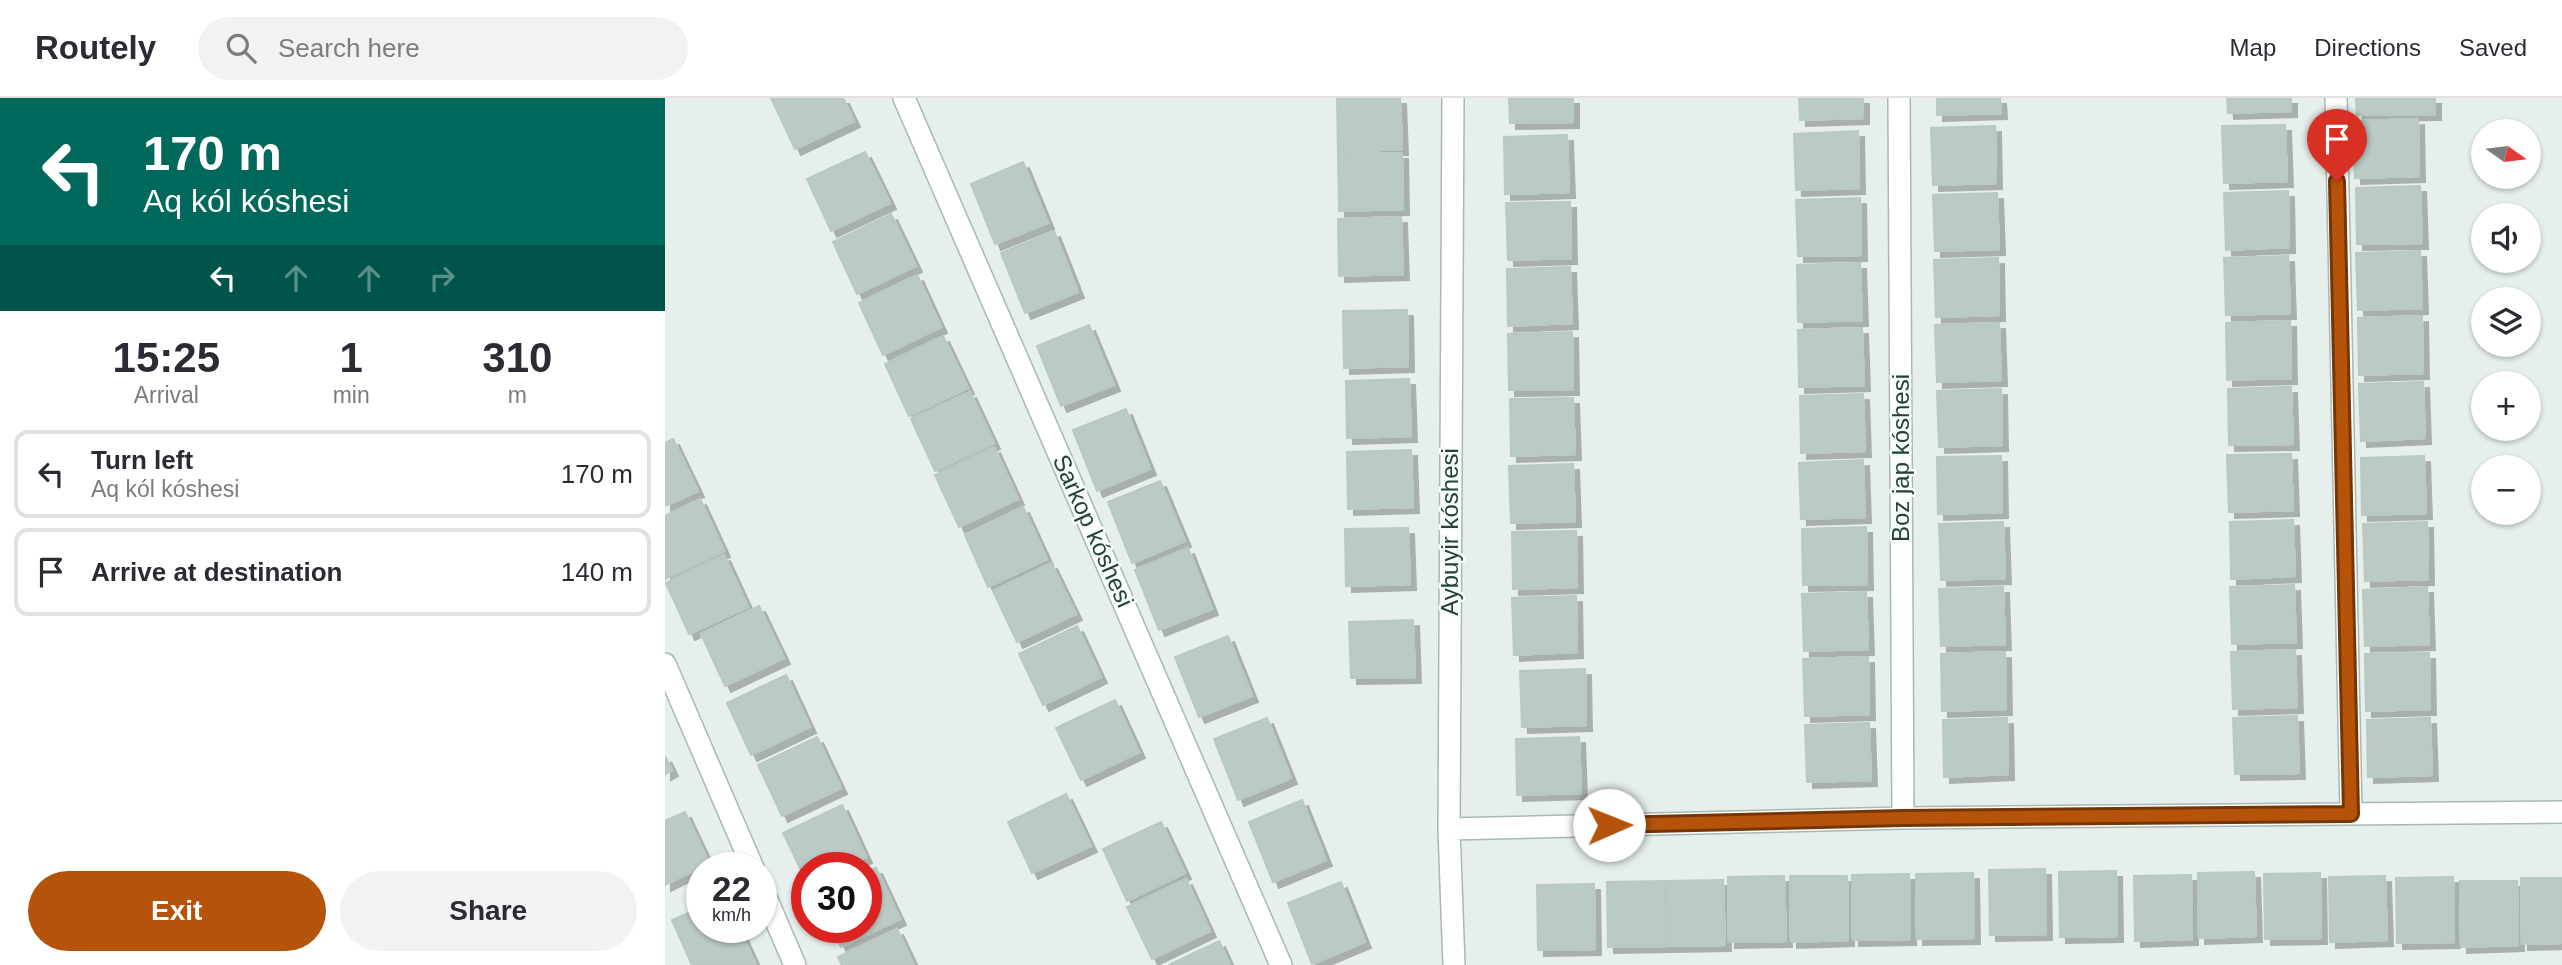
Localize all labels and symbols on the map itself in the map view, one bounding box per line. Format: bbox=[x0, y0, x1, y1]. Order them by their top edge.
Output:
pin bbox=[2307, 109, 2367, 181]
north arrow bbox=[2471, 119, 2541, 189]
street label: Boz jap kóshesi bbox=[1887, 374, 1914, 542]
street label: Aybuyir kóshesi bbox=[1436, 448, 1463, 616]
street label: Sarkop kóshesi bbox=[1048, 450, 1139, 611]
position arrow bbox=[1572, 788, 1646, 862]
speed limit sign: 30 bbox=[791, 852, 882, 943]

